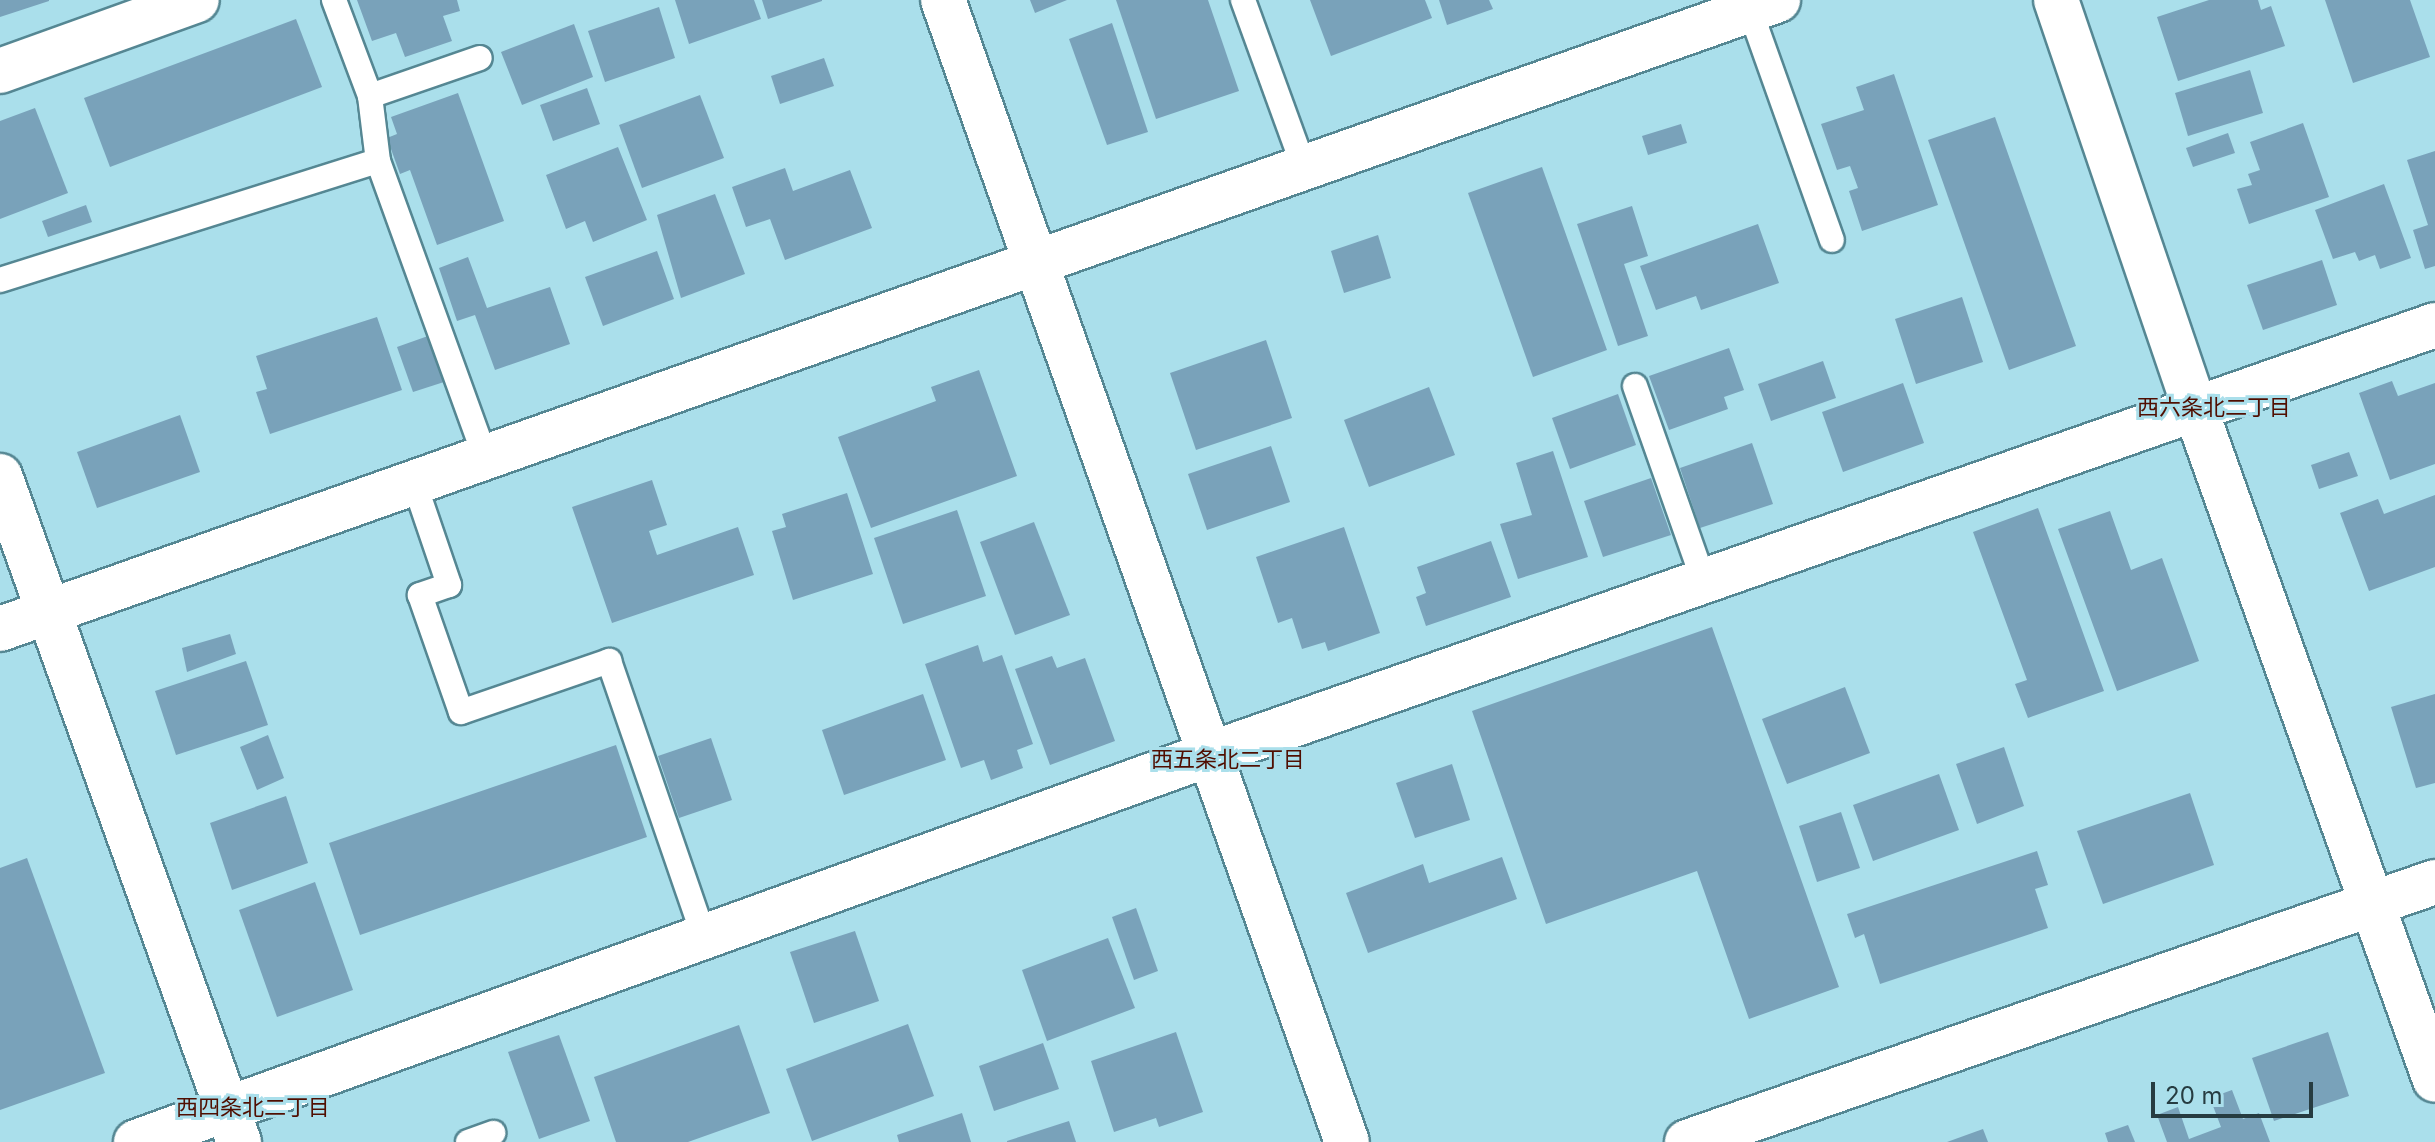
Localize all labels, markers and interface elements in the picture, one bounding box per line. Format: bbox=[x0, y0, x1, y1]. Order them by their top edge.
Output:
district label: 西六条北二丁目 bbox=[2137, 395, 2291, 421]
district label: 西五条北二丁目 bbox=[1151, 747, 1305, 773]
scale bar bbox=[2155, 1066, 2317, 1116]
text: 20 m bbox=[2165, 1081, 2223, 1110]
district label: 西四条北二丁目 bbox=[176, 1095, 330, 1121]

